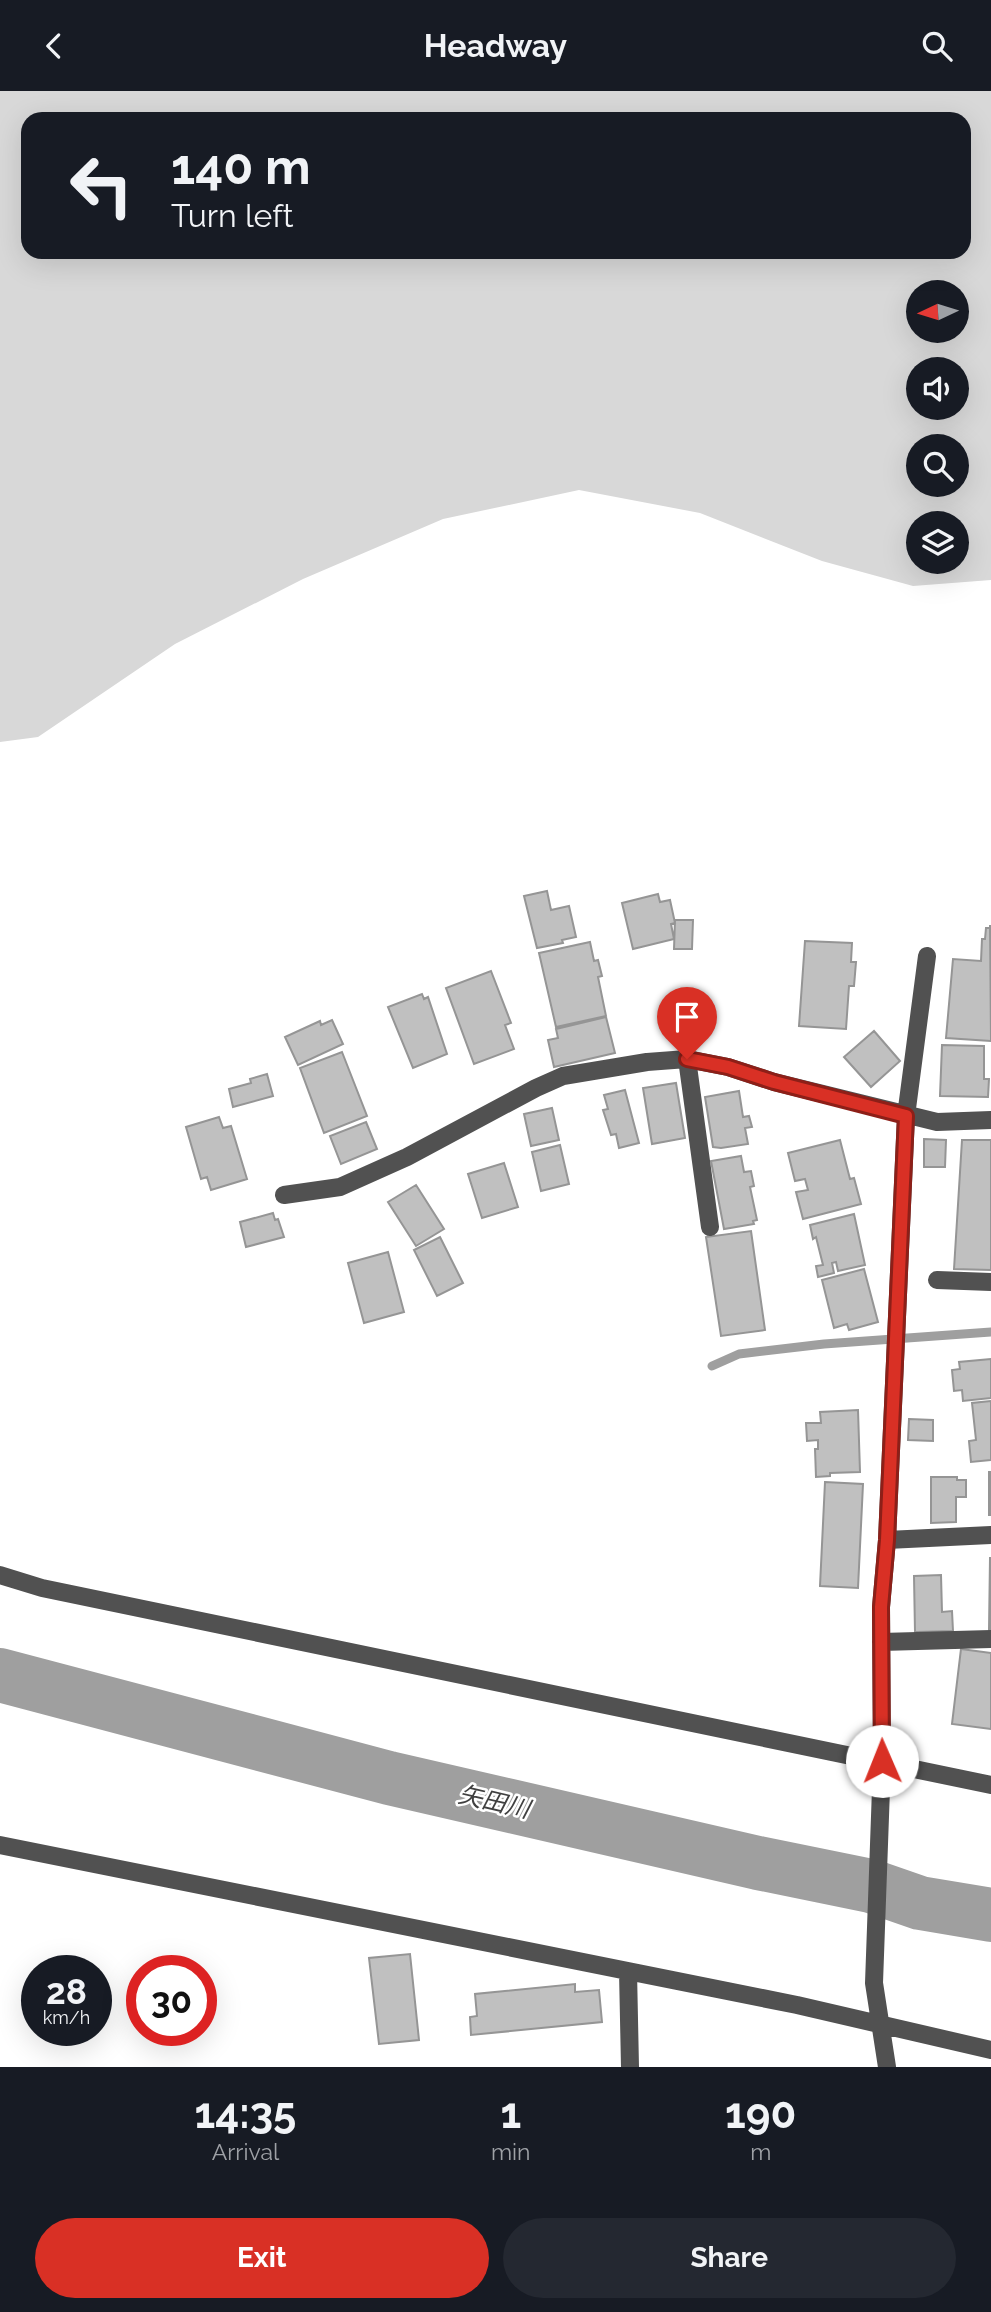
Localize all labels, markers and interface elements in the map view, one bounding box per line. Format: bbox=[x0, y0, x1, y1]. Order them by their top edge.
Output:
icon: back bbox=[35, 27, 73, 65]
text: Headway bbox=[424, 27, 567, 64]
icon: search bbox=[918, 27, 956, 65]
text: 140 m bbox=[171, 138, 311, 195]
icon: left bbox=[56, 140, 147, 231]
text: Turn left bbox=[171, 197, 293, 234]
north arrow bbox=[906, 280, 970, 343]
map controls bbox=[906, 280, 969, 574]
button: sound bbox=[906, 357, 969, 420]
button: search bbox=[906, 434, 969, 497]
button: layers bbox=[906, 511, 969, 574]
pin bbox=[657, 987, 717, 1059]
icon: arrive bbox=[668, 998, 706, 1036]
position arrow bbox=[845, 1724, 919, 1798]
water label: 矢田川 bbox=[456, 1779, 535, 1824]
speed limit sign: 30 bbox=[126, 1955, 217, 2046]
text: 28 bbox=[46, 1971, 87, 2012]
text: km/h bbox=[43, 2007, 90, 2028]
text: 14:35 bbox=[195, 2089, 296, 2138]
text: 1 bbox=[500, 2089, 521, 2138]
text: 190 bbox=[725, 2089, 796, 2138]
text: Arrival bbox=[212, 2138, 279, 2165]
text: min bbox=[491, 2138, 531, 2165]
text: m bbox=[750, 2138, 771, 2165]
button: Exit bbox=[35, 2218, 489, 2298]
button: Share bbox=[503, 2218, 956, 2298]

